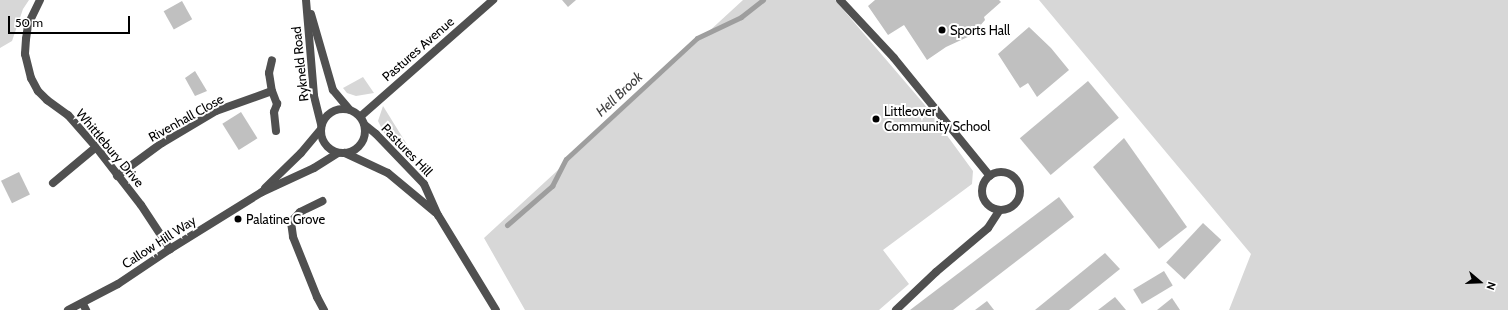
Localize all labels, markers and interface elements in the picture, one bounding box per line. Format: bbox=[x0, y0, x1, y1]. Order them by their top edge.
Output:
scale bar bbox=[10, 8, 132, 34]
street label: Pastures Avenue bbox=[379, 14, 457, 84]
text: 50 m bbox=[15, 15, 43, 30]
place label: Sports Hall bbox=[950, 22, 1010, 38]
marker: Sports Hall bbox=[937, 25, 947, 35]
street label: Rykneld Road bbox=[288, 26, 312, 102]
water label: Hell Brook bbox=[592, 68, 646, 120]
street label: Rivenhall Close bbox=[146, 91, 226, 145]
place label: Littleover Community School bbox=[884, 104, 990, 135]
street label: Whittlebury Drive bbox=[73, 106, 147, 190]
marker: Littleover Community School bbox=[871, 114, 881, 124]
street label: Pastures Hill bbox=[378, 121, 436, 179]
place label: Palatine Grove bbox=[246, 211, 325, 227]
street label: Callow Hill Way bbox=[119, 212, 199, 272]
marker: Palatine Grove bbox=[233, 214, 243, 224]
north arrow bbox=[1460, 262, 1500, 302]
text: N bbox=[1483, 280, 1499, 292]

